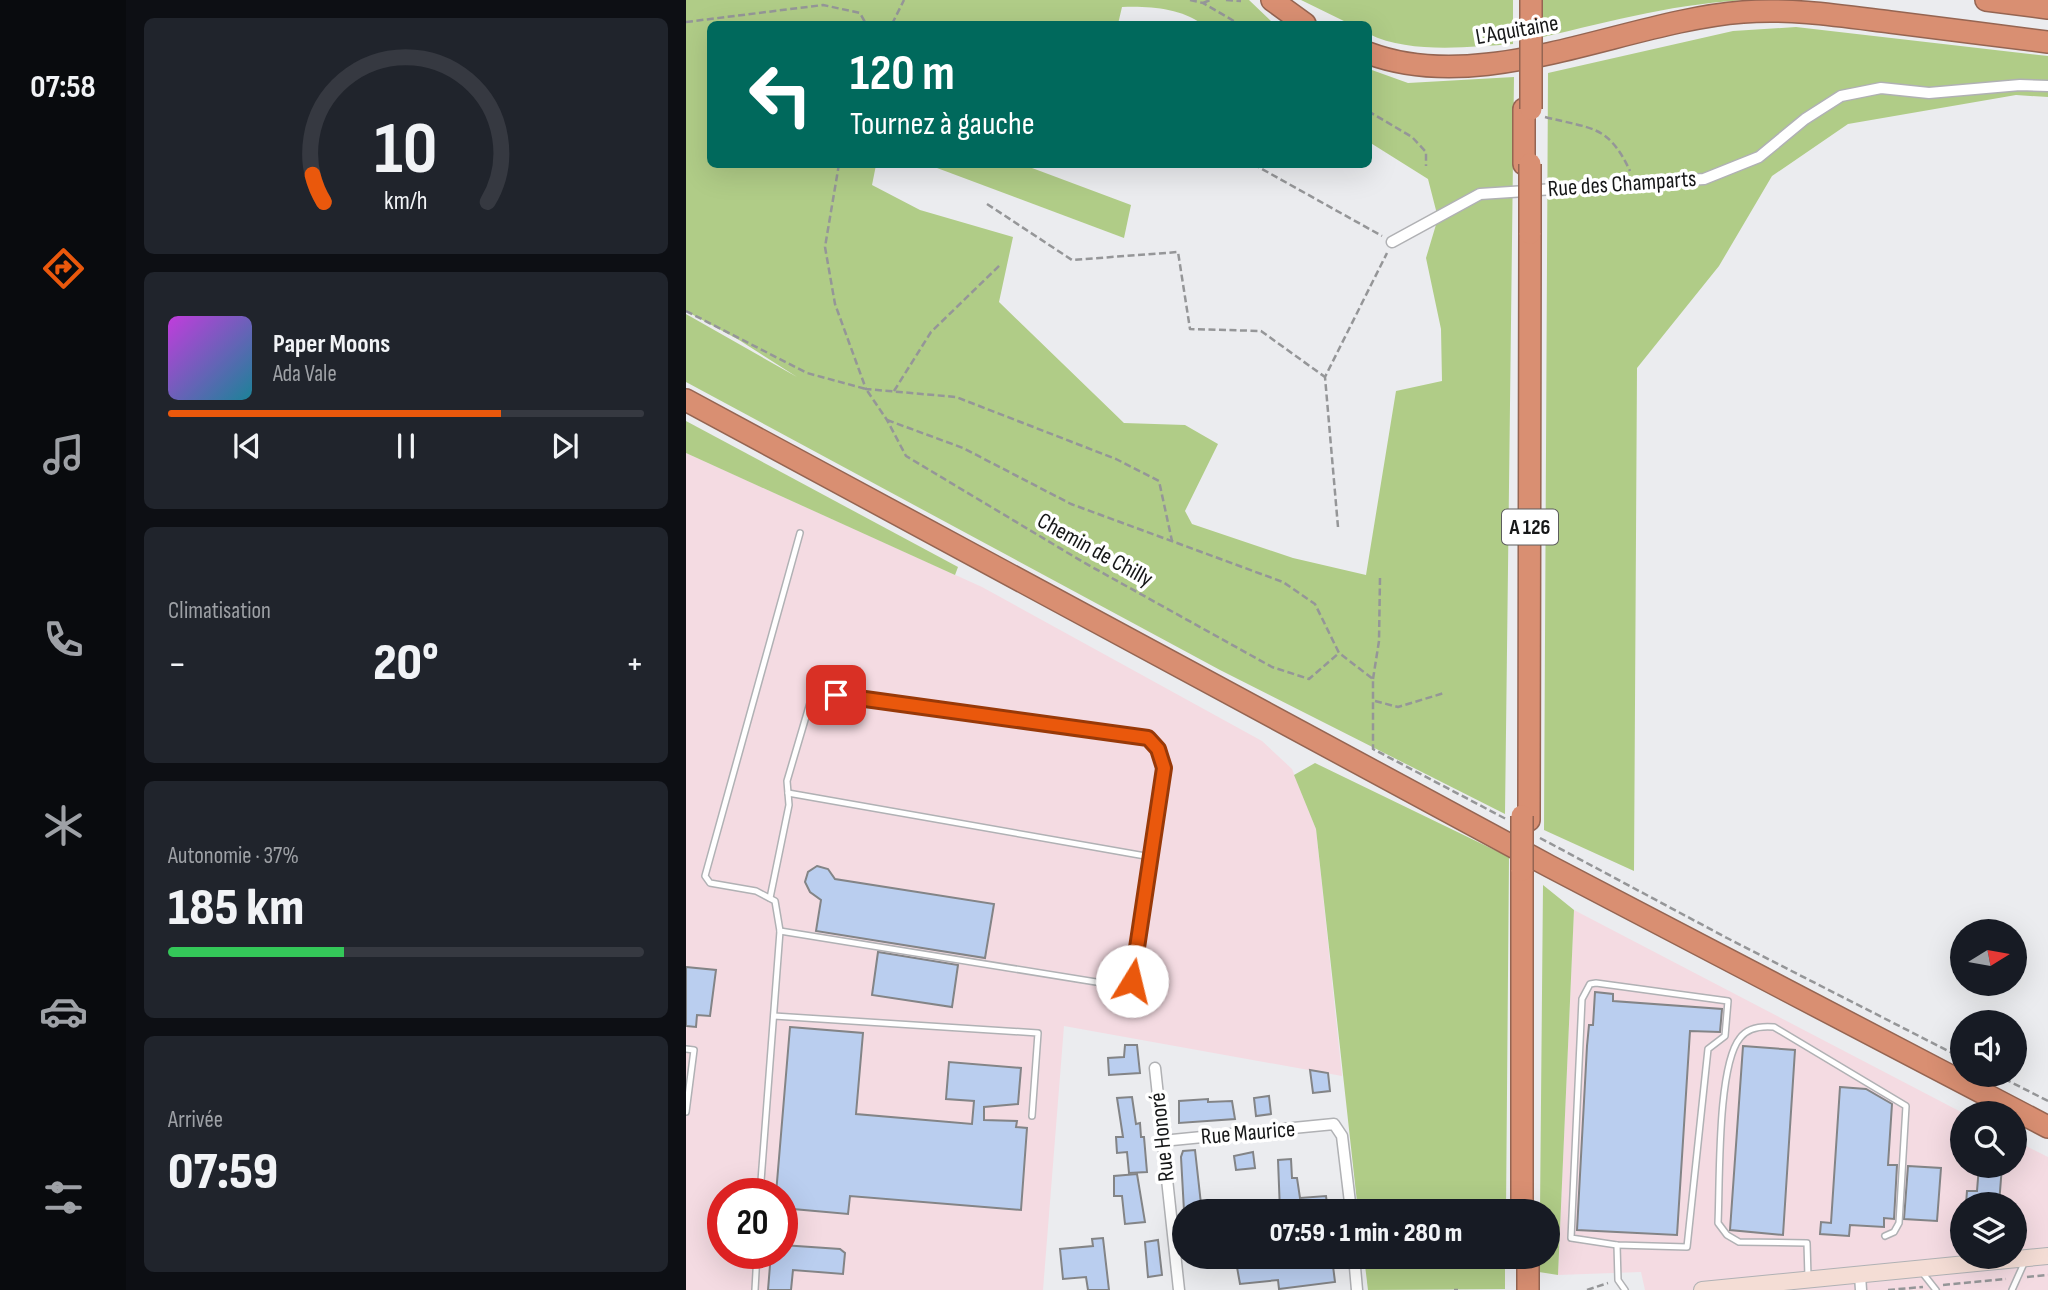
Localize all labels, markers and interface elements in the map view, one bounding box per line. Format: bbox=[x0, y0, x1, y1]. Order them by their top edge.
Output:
street label: L'Aquitaine bbox=[1473, 9, 1561, 51]
text: 120 m bbox=[850, 45, 955, 104]
icon: left bbox=[735, 49, 826, 140]
text: 07:58 bbox=[30, 68, 96, 107]
text: Tournez à gauche bbox=[850, 105, 1035, 144]
text: 10 bbox=[374, 107, 438, 195]
street label: Rue des Champarts bbox=[1547, 165, 1697, 203]
text: km/h bbox=[384, 186, 428, 217]
icon: directions bbox=[39, 244, 88, 293]
text: Paper Moons bbox=[273, 329, 390, 360]
text: Ada Vale bbox=[273, 360, 337, 388]
icon: previous bbox=[228, 427, 266, 465]
icon: pause bbox=[387, 427, 425, 465]
icon: next bbox=[546, 427, 584, 465]
icon: music bbox=[39, 430, 88, 479]
street label: Chemin de Chilly bbox=[1032, 507, 1158, 593]
road number: A 126 bbox=[1502, 510, 1558, 544]
text: Climatisation bbox=[168, 597, 271, 625]
icon: phone bbox=[39, 615, 88, 664]
text: 20° bbox=[373, 632, 439, 695]
text: − bbox=[168, 642, 187, 687]
text: + bbox=[625, 642, 644, 687]
pin bbox=[806, 665, 866, 725]
icon: arrive bbox=[817, 676, 855, 714]
icon: climate bbox=[39, 801, 88, 850]
text: Autonomie · 37% bbox=[168, 842, 299, 870]
text: 185 km bbox=[168, 877, 304, 940]
north arrow bbox=[1950, 919, 2026, 996]
map controls bbox=[1950, 919, 2027, 1269]
position arrow bbox=[1095, 944, 1169, 1018]
icon: car bbox=[39, 987, 88, 1036]
button: sound bbox=[1950, 1010, 2027, 1087]
street label: Rue Honoré bbox=[1143, 1091, 1181, 1183]
button: search bbox=[1950, 1101, 2027, 1178]
text: Arrivée bbox=[168, 1106, 223, 1134]
street label: Rue Maurice bbox=[1200, 1115, 1296, 1151]
text: 07:59 bbox=[168, 1141, 278, 1204]
icon: filters bbox=[39, 1173, 88, 1222]
speed limit sign: 20 bbox=[707, 1178, 798, 1269]
button: layers bbox=[1950, 1192, 2027, 1269]
text: 07:59 · 1 min · 280 m bbox=[1270, 1218, 1462, 1249]

